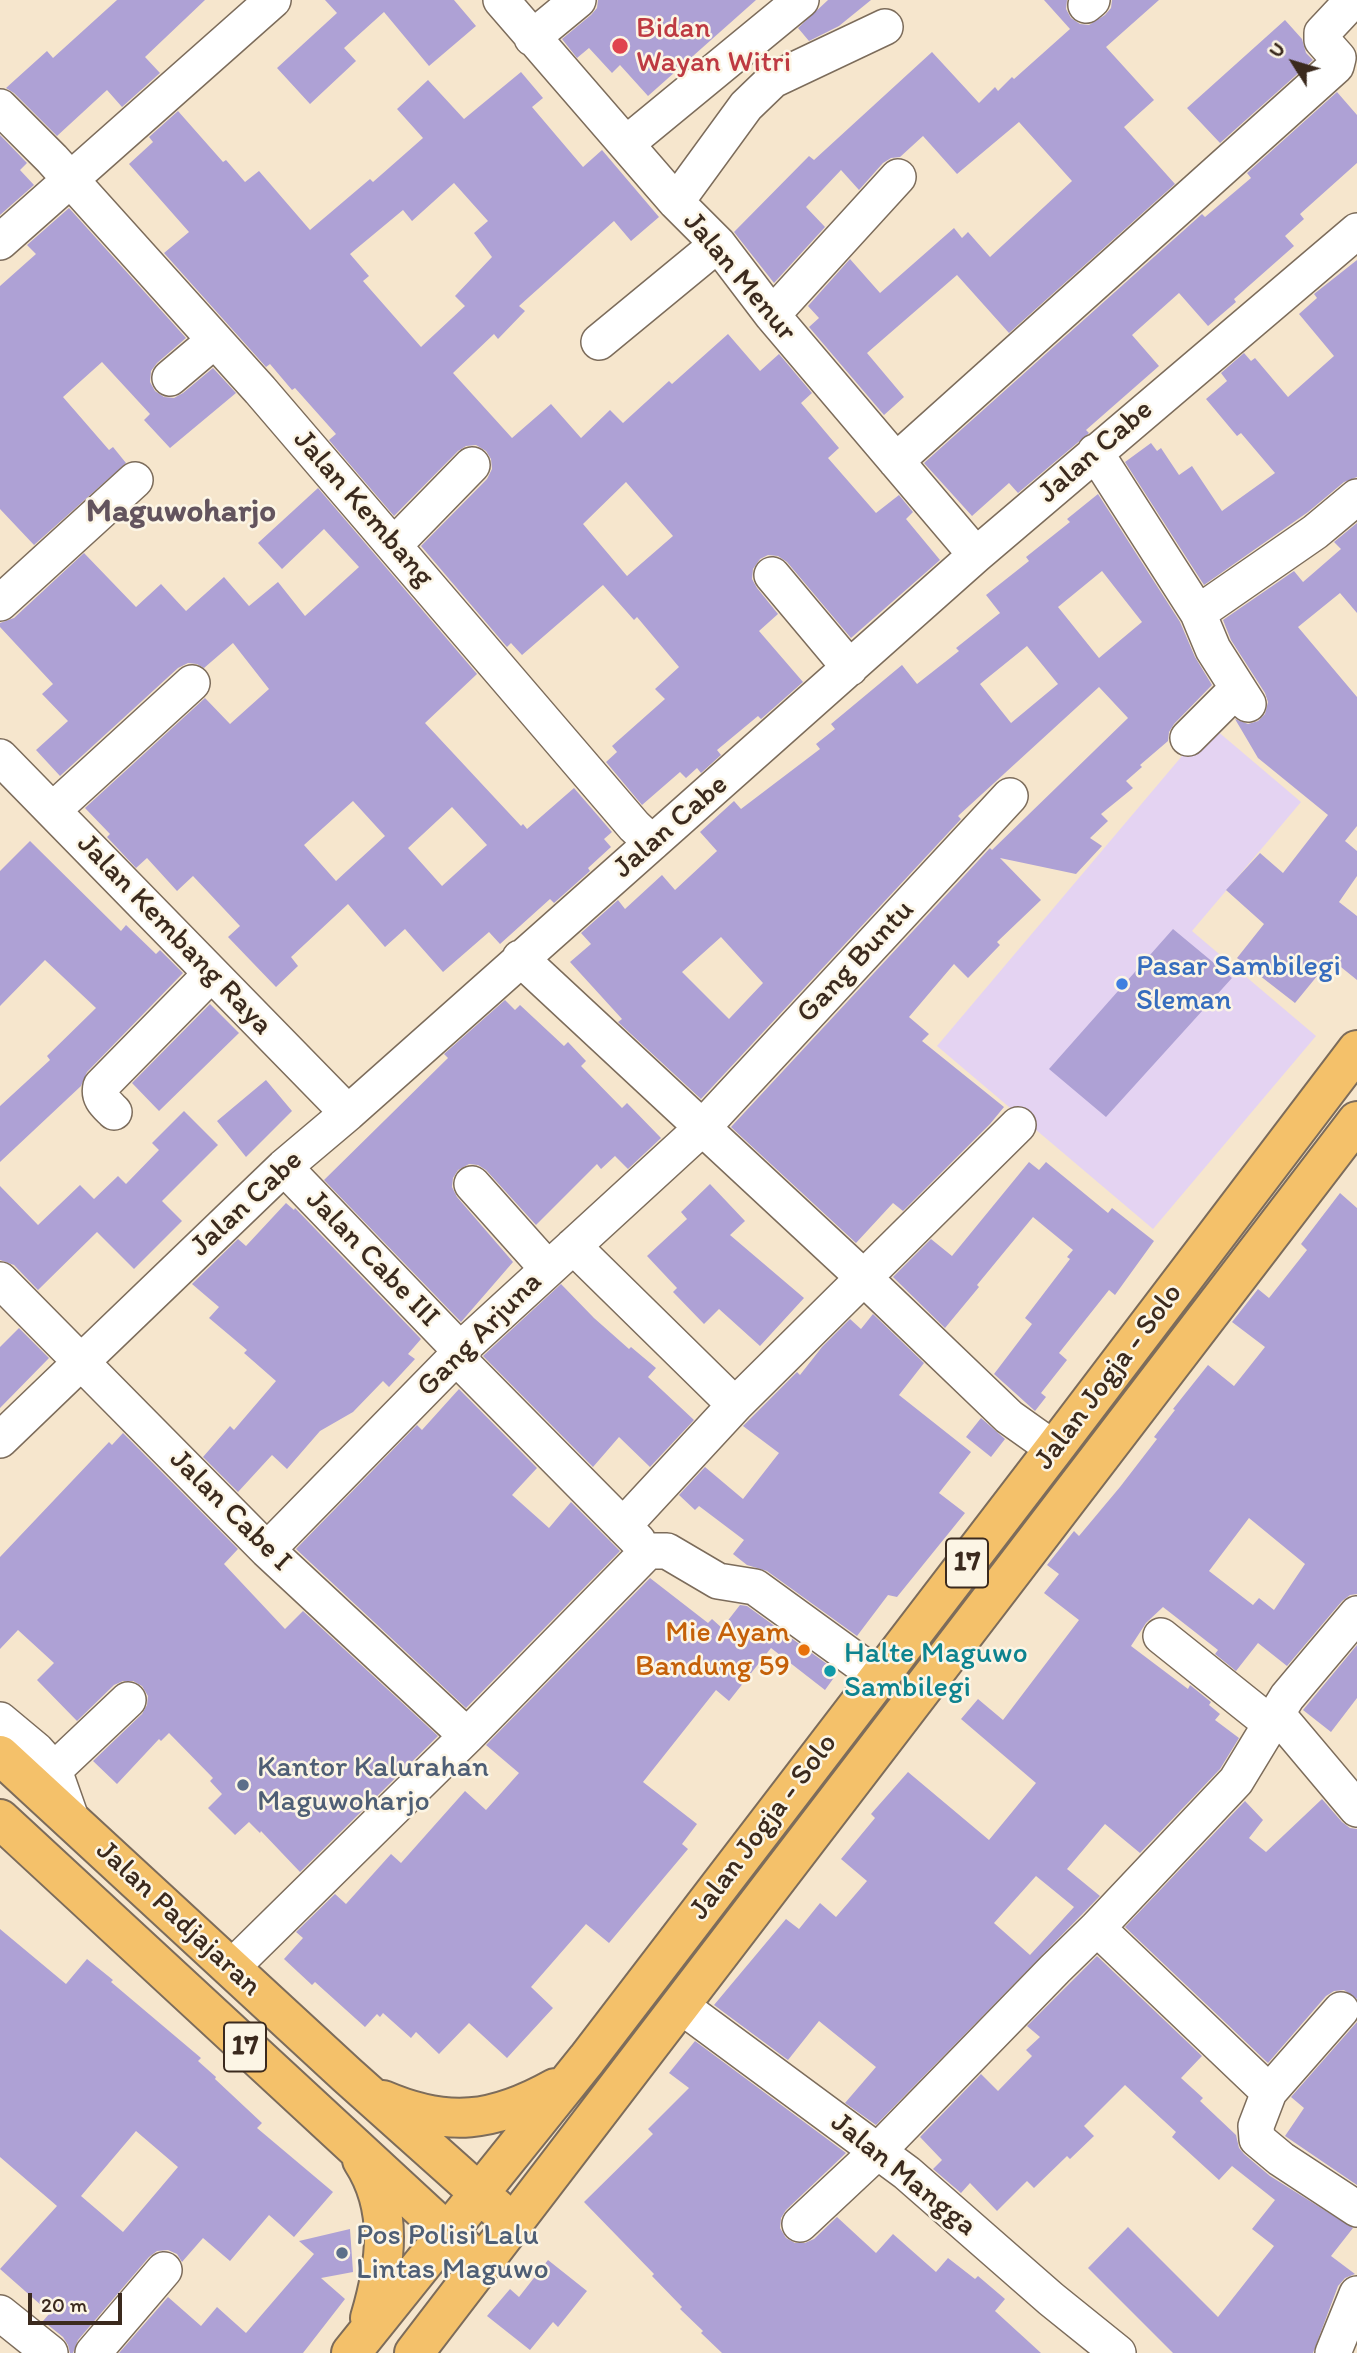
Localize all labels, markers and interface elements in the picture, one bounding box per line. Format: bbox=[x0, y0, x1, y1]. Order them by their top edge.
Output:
place label: Bidan Wayan Witri bbox=[636, 11, 791, 82]
north arrow bbox=[1259, 28, 1329, 98]
marker: Bidan Wayan Witri bbox=[610, 36, 630, 56]
text: U bbox=[1264, 38, 1290, 62]
street label: Jalan Menur bbox=[674, 205, 804, 349]
street label: Jalan Cabe bbox=[1031, 392, 1161, 512]
street label: Jalan Kembang bbox=[285, 423, 441, 595]
district label: Maguwoharjo bbox=[86, 493, 276, 533]
street label: Jalan Cabe bbox=[606, 767, 736, 887]
street label: Jalan Kembang Raya bbox=[69, 827, 279, 1043]
street label: Gang Buntu bbox=[790, 893, 922, 1031]
place label: Pasar Sambilegi Sleman bbox=[1136, 949, 1341, 1020]
marker: Pasar Sambilegi Sleman bbox=[1114, 976, 1130, 992]
street label: Jalan Cabe bbox=[183, 1143, 311, 1265]
street label: Jalan Cabe III bbox=[297, 1183, 447, 1335]
street label: Gang Arjuna bbox=[410, 1265, 550, 1405]
street label: Jalan Jogja - Solo bbox=[1027, 1277, 1191, 1477]
street label: Jalan Cabe I bbox=[161, 1442, 299, 1580]
road number: 17 bbox=[946, 1538, 988, 1588]
place label: Mie Ayam Bandung 59 bbox=[635, 1615, 790, 1686]
place label: Halte Maguwo Sambilegi bbox=[844, 1636, 1028, 1706]
marker: Mie Ayam Bandung 59 bbox=[796, 1642, 812, 1658]
marker: Halte Maguwo Sambilegi bbox=[822, 1663, 838, 1679]
street label: Jalan Jogja - Solo bbox=[682, 1727, 846, 1927]
place label: Kantor Kalurahan Maguwoharjo bbox=[257, 1750, 489, 1820]
marker: Kantor Kalurahan Maguwoharjo bbox=[235, 1777, 251, 1793]
street label: Jalan Padjajaran bbox=[88, 1833, 268, 2005]
road number: 17 bbox=[224, 2022, 266, 2072]
street label: Jalan Mangga bbox=[823, 2105, 983, 2245]
place label: Pos Polisi Lalu Lintas Maguwo bbox=[356, 2218, 549, 2288]
marker: Pos Polisi Lalu Lintas Maguwo bbox=[334, 2245, 350, 2261]
scale bar bbox=[32, 2280, 126, 2324]
text: 20 m bbox=[41, 2292, 87, 2317]

